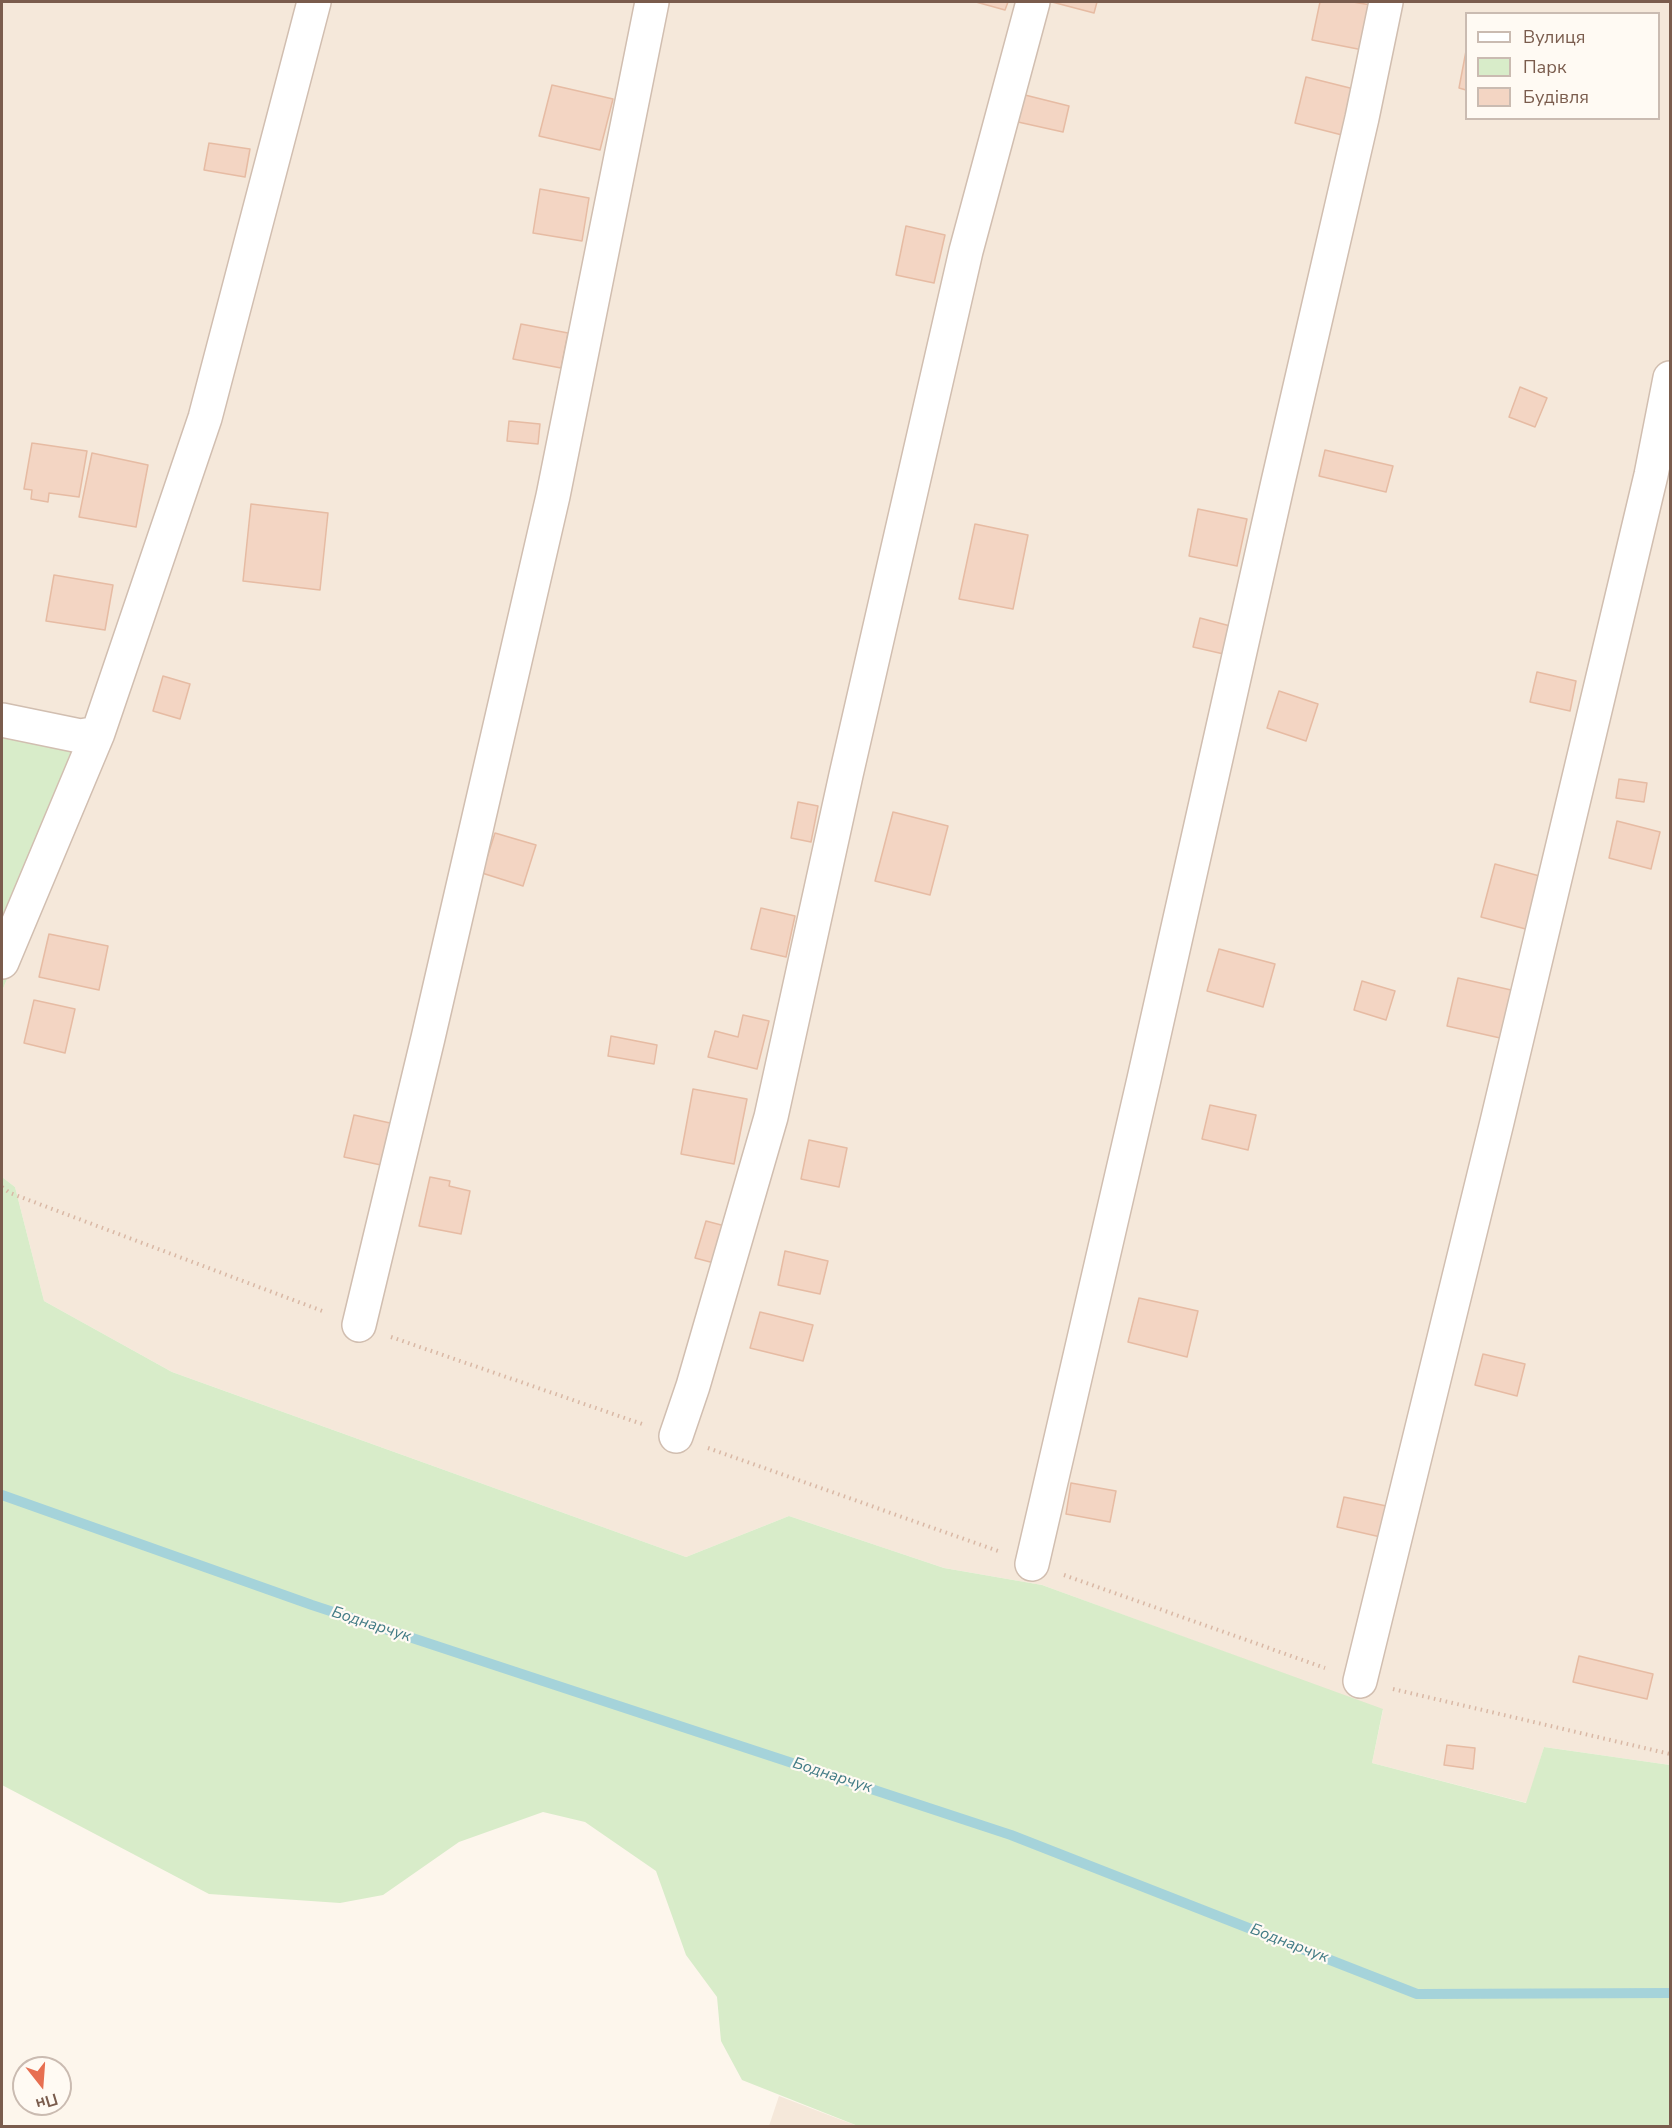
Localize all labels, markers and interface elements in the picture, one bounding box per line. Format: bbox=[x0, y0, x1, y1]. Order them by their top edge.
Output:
legend bbox=[1465, 12, 1660, 120]
text: Вулиця bbox=[1523, 25, 1585, 49]
text: Парк bbox=[1523, 55, 1566, 79]
text: Будівля bbox=[1523, 85, 1589, 109]
water label: Боднарчук bbox=[329, 1603, 413, 1647]
water label: Боднарчук bbox=[790, 1754, 874, 1798]
water label: Боднарчук bbox=[1247, 1920, 1331, 1968]
north arrow bbox=[12, 2056, 72, 2116]
text: Пн bbox=[33, 2088, 60, 2115]

